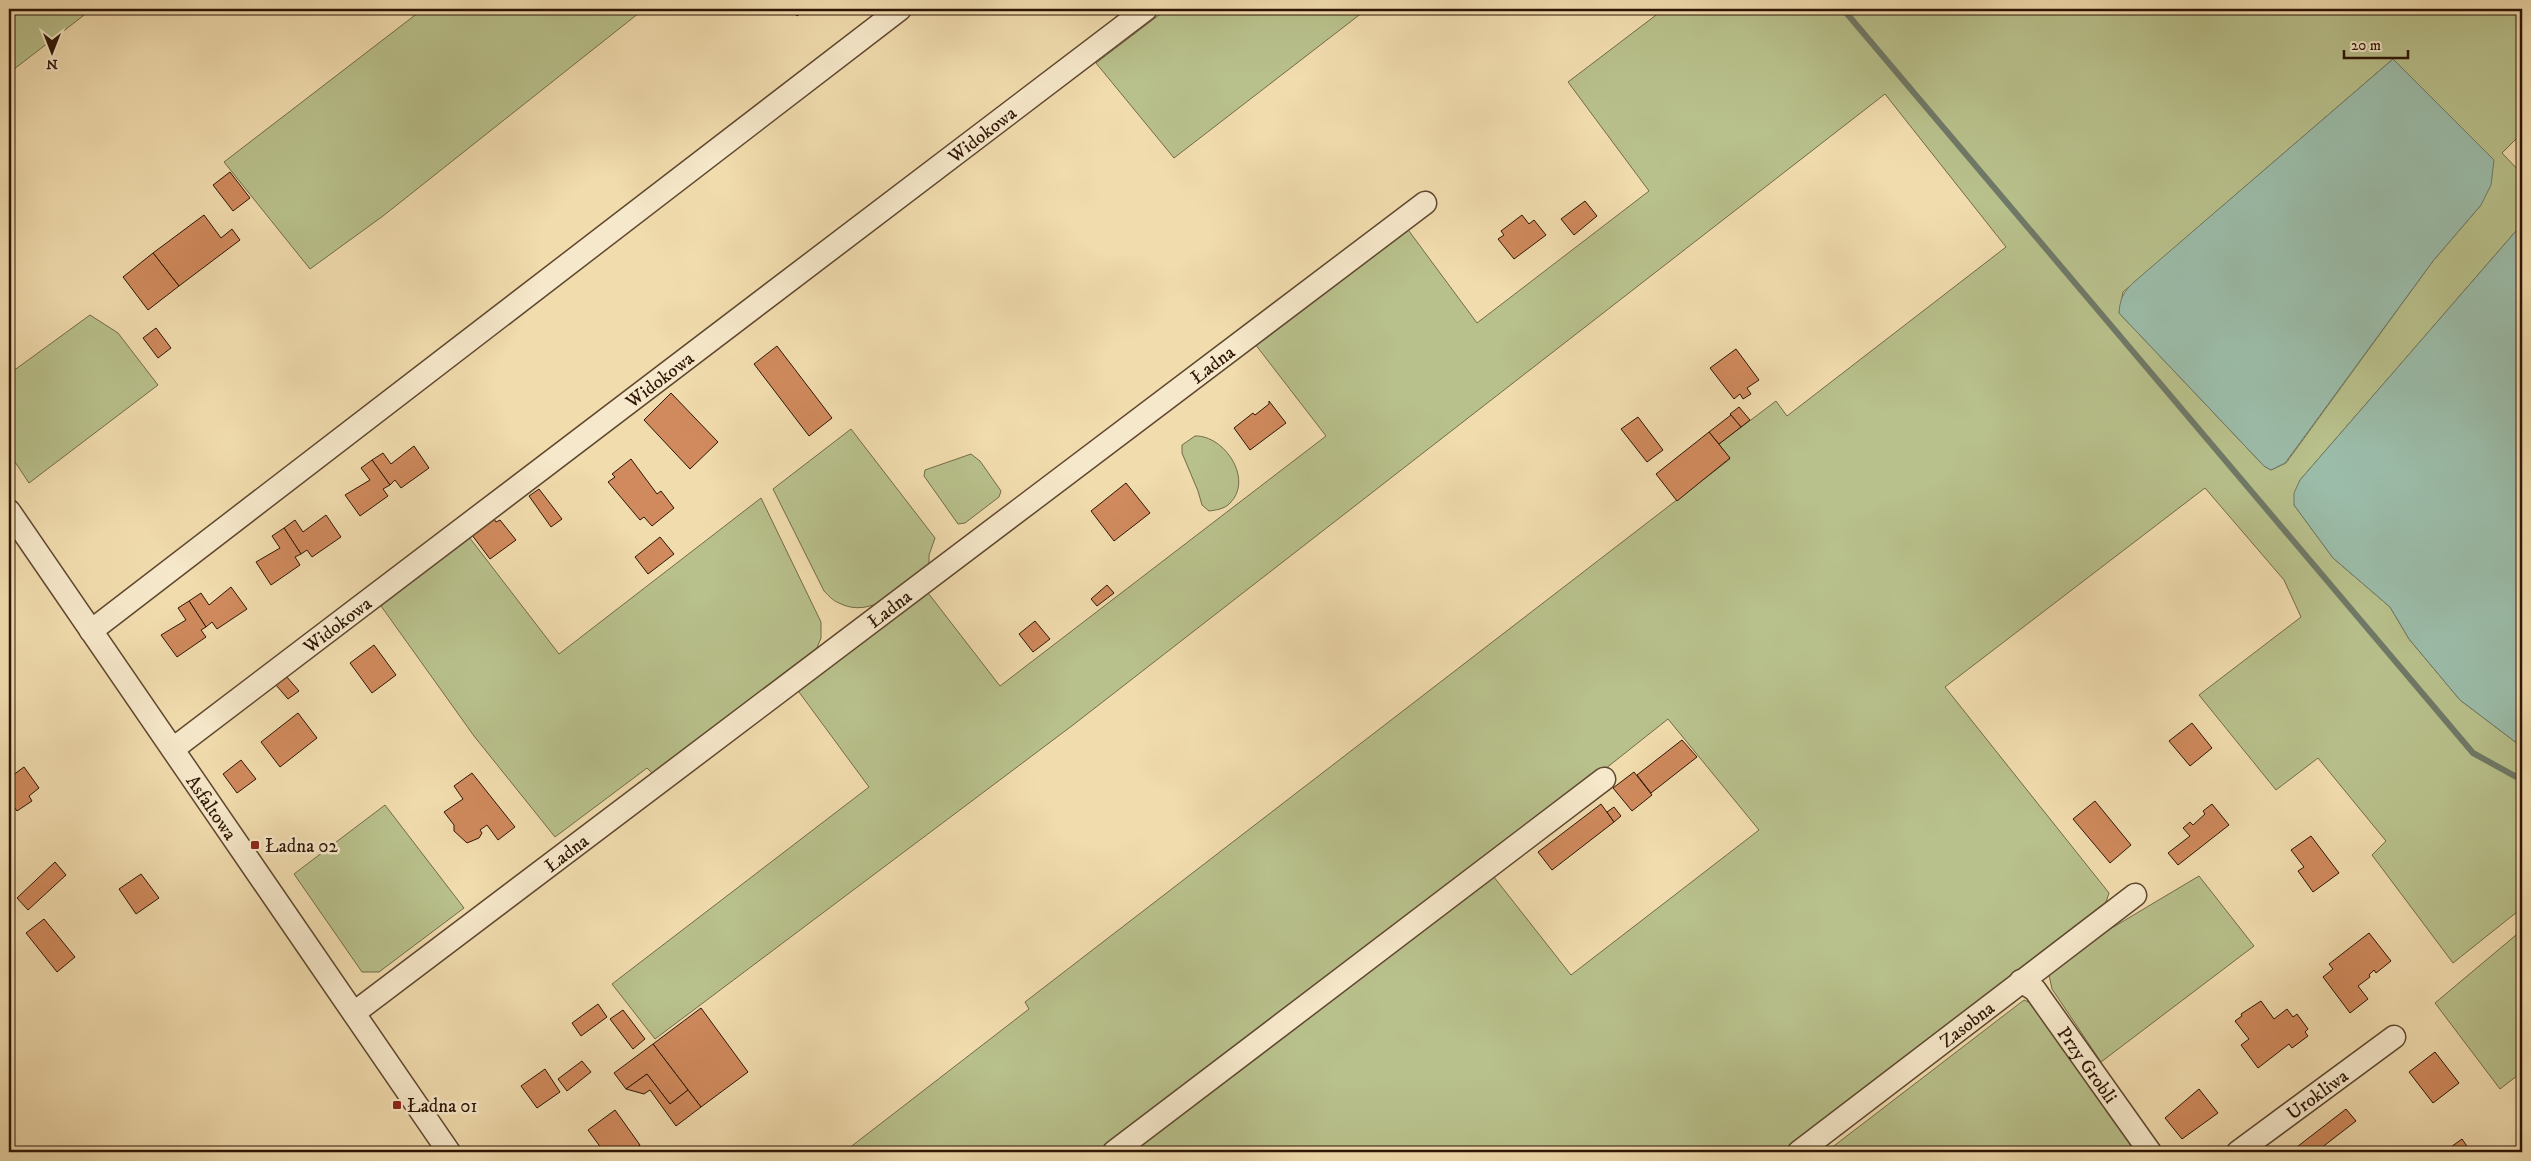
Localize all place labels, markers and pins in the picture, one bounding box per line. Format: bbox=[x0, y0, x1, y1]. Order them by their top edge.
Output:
place label: Ładna 02 bbox=[265, 835, 339, 858]
marker: Ładna 02 bbox=[249, 839, 261, 851]
place label: Ładna 01 bbox=[407, 1095, 477, 1118]
marker: Ładna 01 bbox=[391, 1099, 403, 1111]

